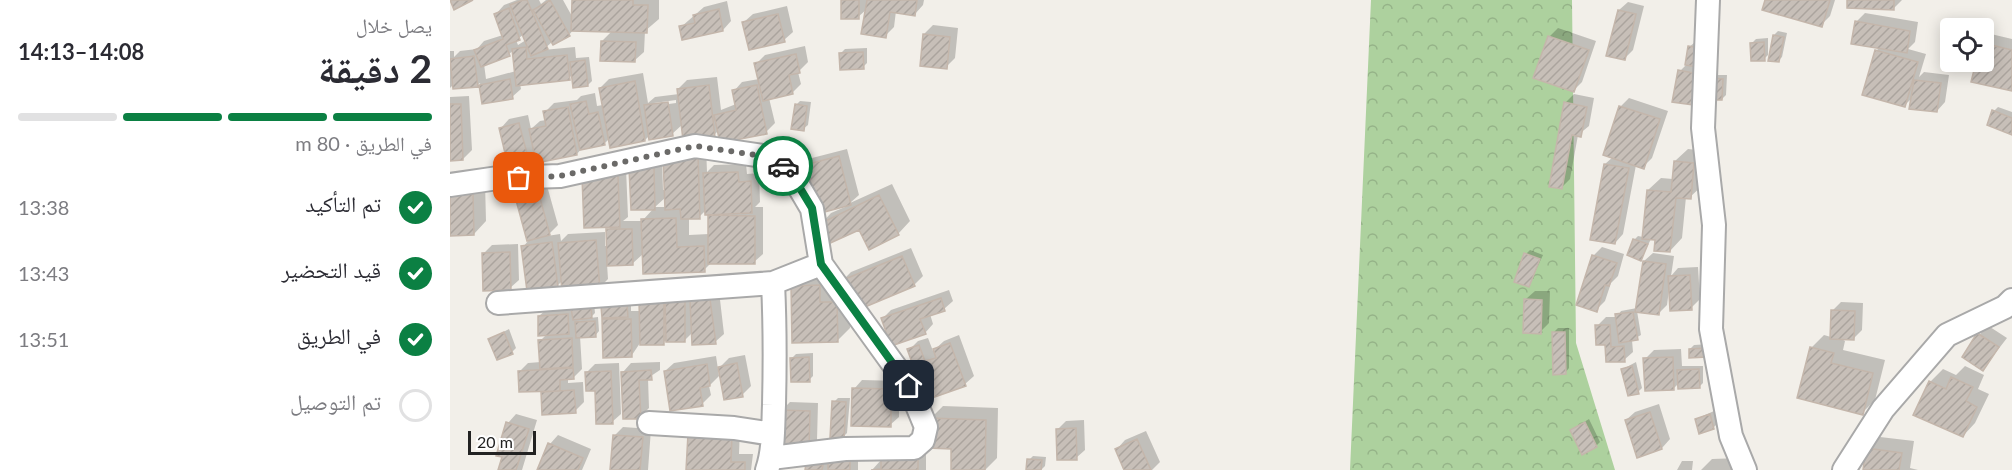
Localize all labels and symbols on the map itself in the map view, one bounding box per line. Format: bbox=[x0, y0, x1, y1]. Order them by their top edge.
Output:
courier bbox=[753, 136, 813, 196]
pin bbox=[493, 152, 544, 203]
pin bbox=[883, 360, 934, 411]
scale bar bbox=[468, 428, 536, 456]

